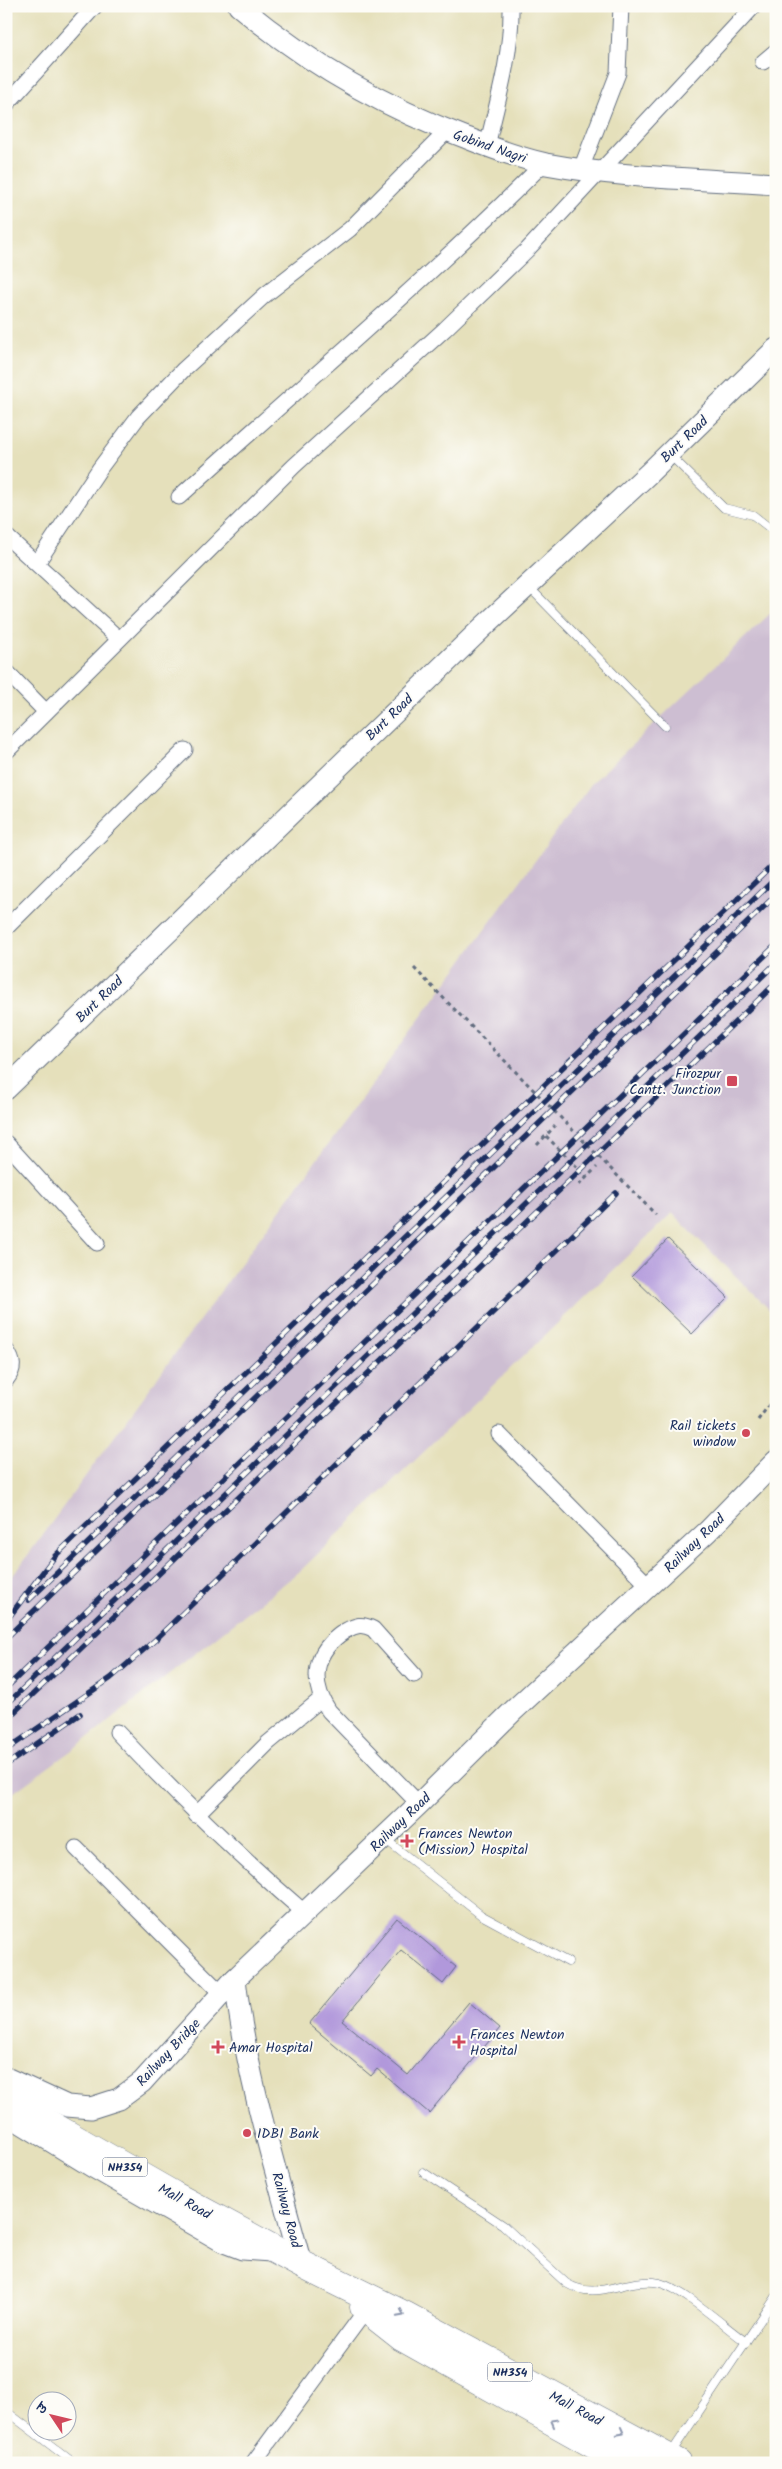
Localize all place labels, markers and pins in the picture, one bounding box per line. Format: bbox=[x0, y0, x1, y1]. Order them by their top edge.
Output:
place label: Firozpur Cantt. Junction bbox=[629, 1063, 722, 1101]
marker: Firozpur Cantt. Junction bbox=[725, 1074, 739, 1088]
place label: Rail tickets window bbox=[670, 1415, 737, 1453]
marker: Rail tickets window bbox=[740, 1427, 752, 1439]
place label: Frances Newton (Mission) Hospital bbox=[418, 1823, 529, 1861]
marker: Frances Newton (Mission) Hospital bbox=[400, 1834, 414, 1848]
place label: Frances Newton Hospital bbox=[470, 2024, 565, 2062]
marker: Frances Newton Hospital bbox=[452, 2035, 466, 2049]
place label: Amar Hospital bbox=[229, 2037, 313, 2059]
marker: Amar Hospital bbox=[211, 2040, 225, 2054]
place label: IDBI Bank bbox=[257, 2123, 319, 2145]
marker: IDBI Bank bbox=[241, 2127, 253, 2139]

